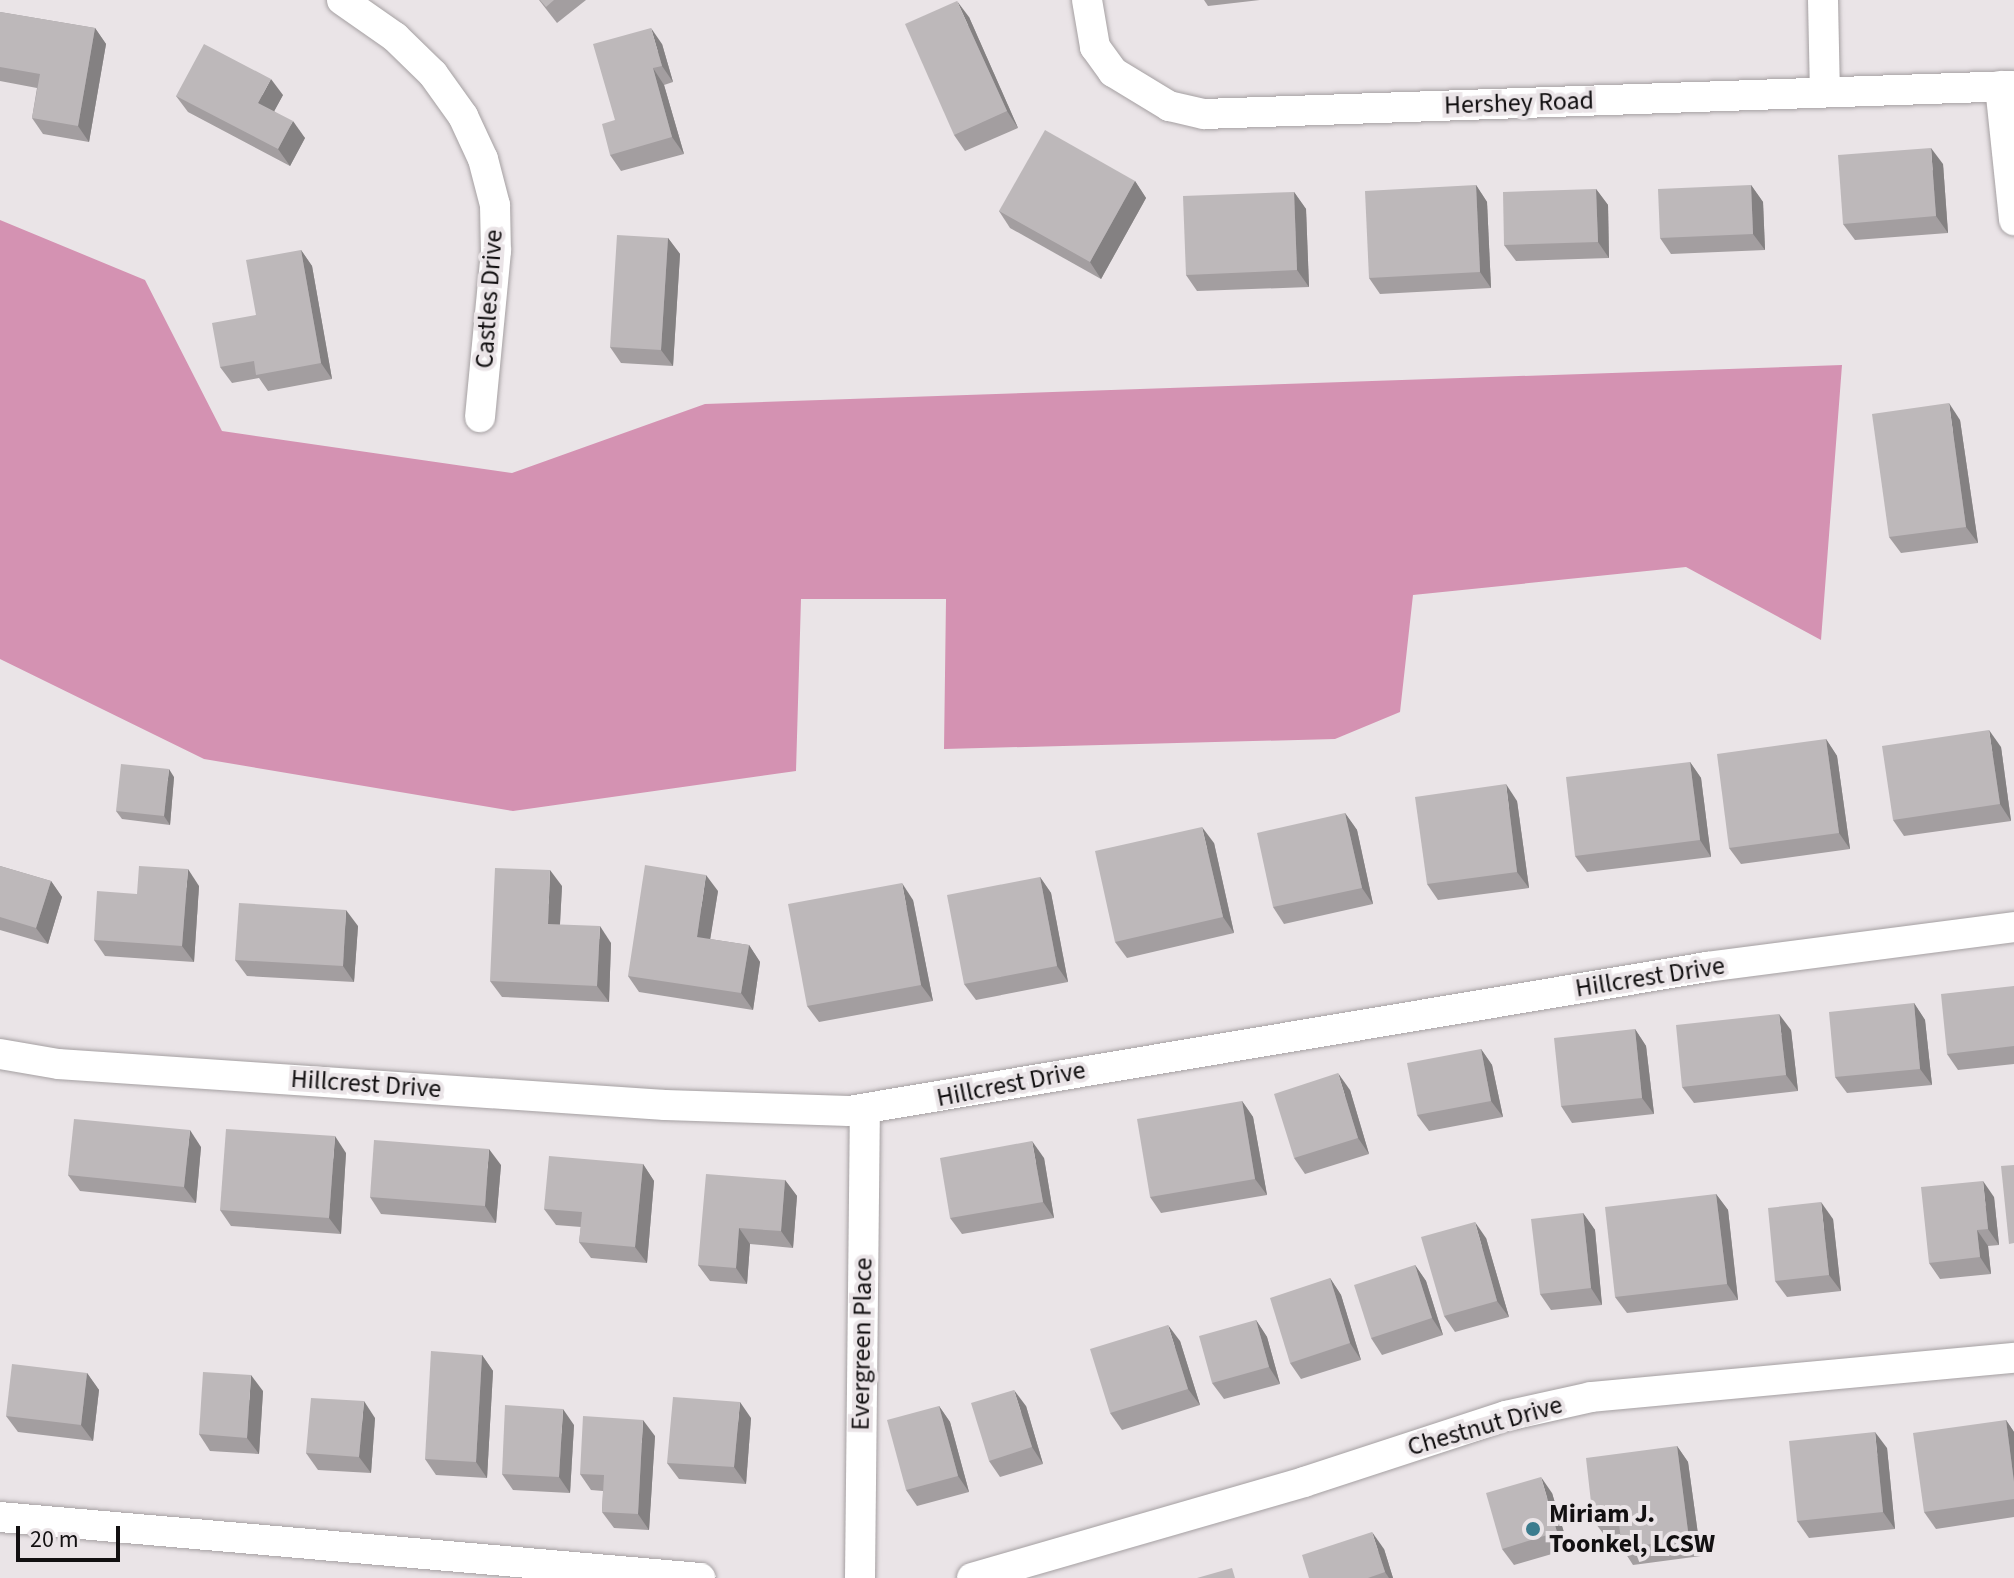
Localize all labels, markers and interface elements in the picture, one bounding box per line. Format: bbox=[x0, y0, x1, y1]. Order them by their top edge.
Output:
street label: Hershey Road bbox=[1444, 85, 1594, 121]
street label: Castles Drive bbox=[469, 229, 509, 369]
street label: Hillcrest Drive bbox=[1573, 950, 1727, 1004]
street label: Hillcrest Drive bbox=[934, 1054, 1088, 1114]
street label: Hillcrest Drive bbox=[290, 1063, 442, 1105]
street label: Evergreen Place bbox=[845, 1257, 879, 1431]
street label: Chestnut Drive bbox=[1404, 1389, 1566, 1463]
place label: Miriam J. Toonkel, LCSW bbox=[1549, 1498, 1715, 1560]
scale bar bbox=[20, 1510, 124, 1560]
marker: Miriam J. Toonkel, LCSW bbox=[1524, 1520, 1542, 1538]
text: 20 m bbox=[30, 1522, 79, 1557]

